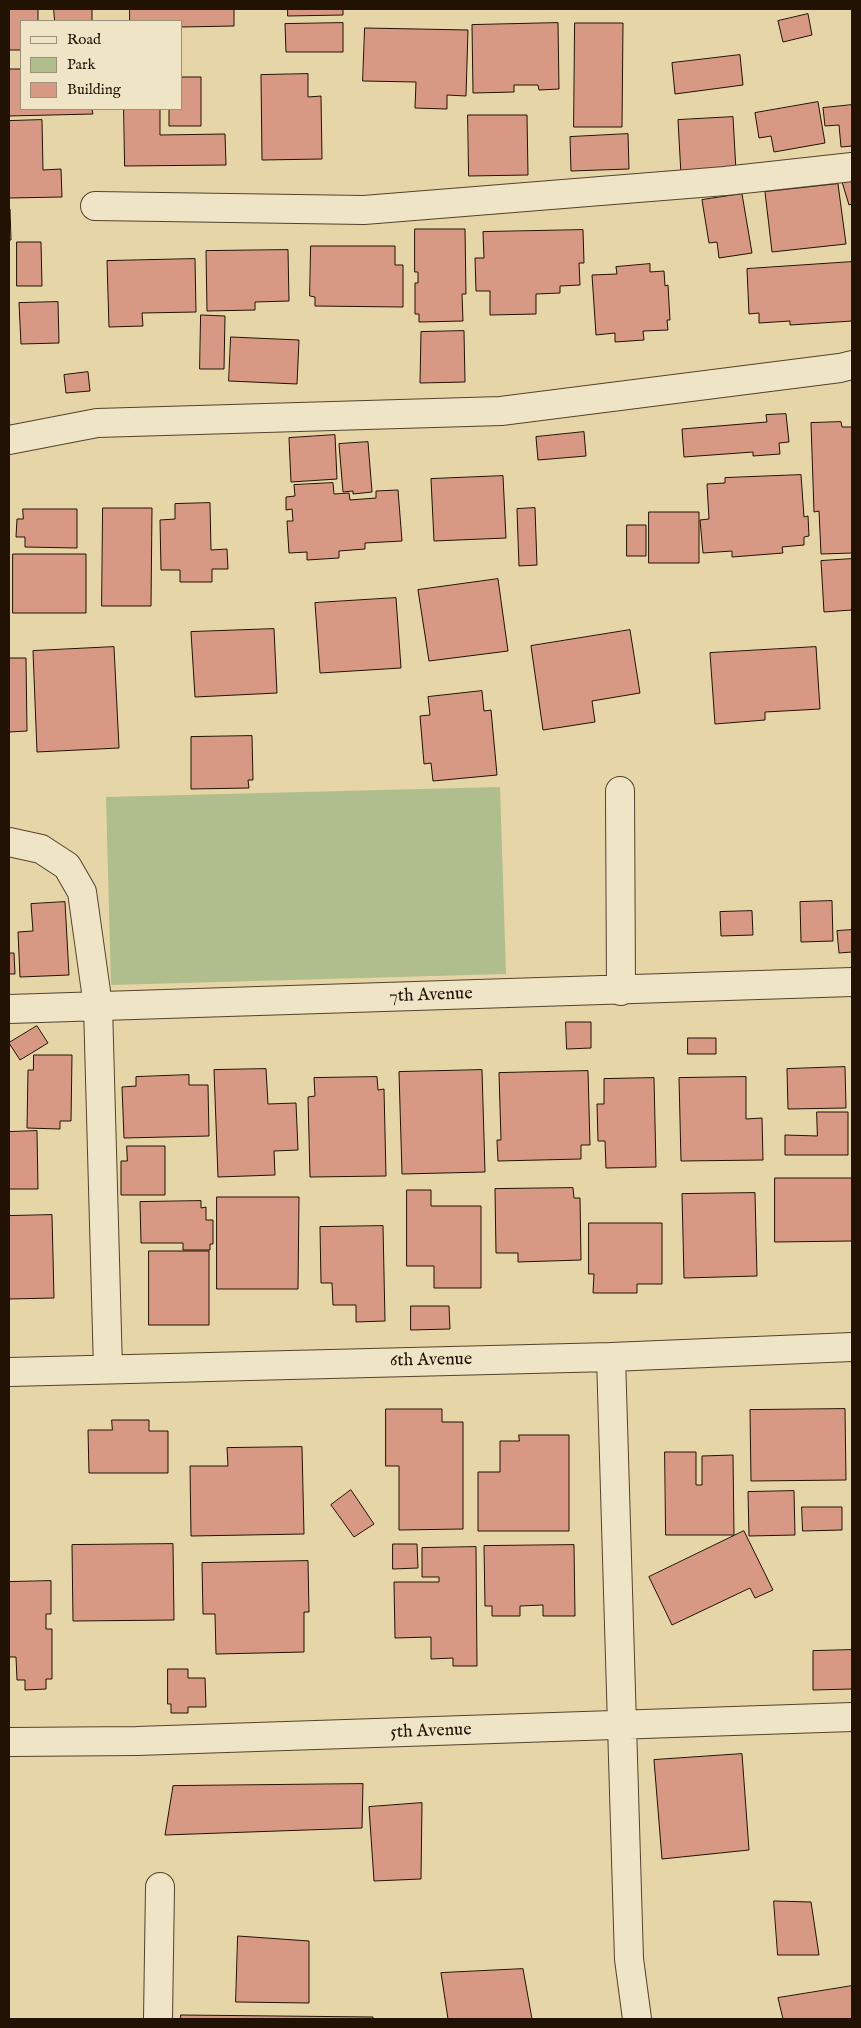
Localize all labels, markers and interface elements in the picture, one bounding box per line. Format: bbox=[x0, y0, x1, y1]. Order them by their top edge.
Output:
legend bbox=[20, 20, 182, 110]
text: Road bbox=[67, 30, 101, 49]
text: Park bbox=[67, 55, 96, 74]
text: Building bbox=[67, 80, 121, 99]
street label: 7th Avenue bbox=[389, 984, 473, 1008]
street label: 6th Avenue bbox=[390, 1349, 472, 1373]
street label: 5th Avenue bbox=[390, 1720, 472, 1744]

